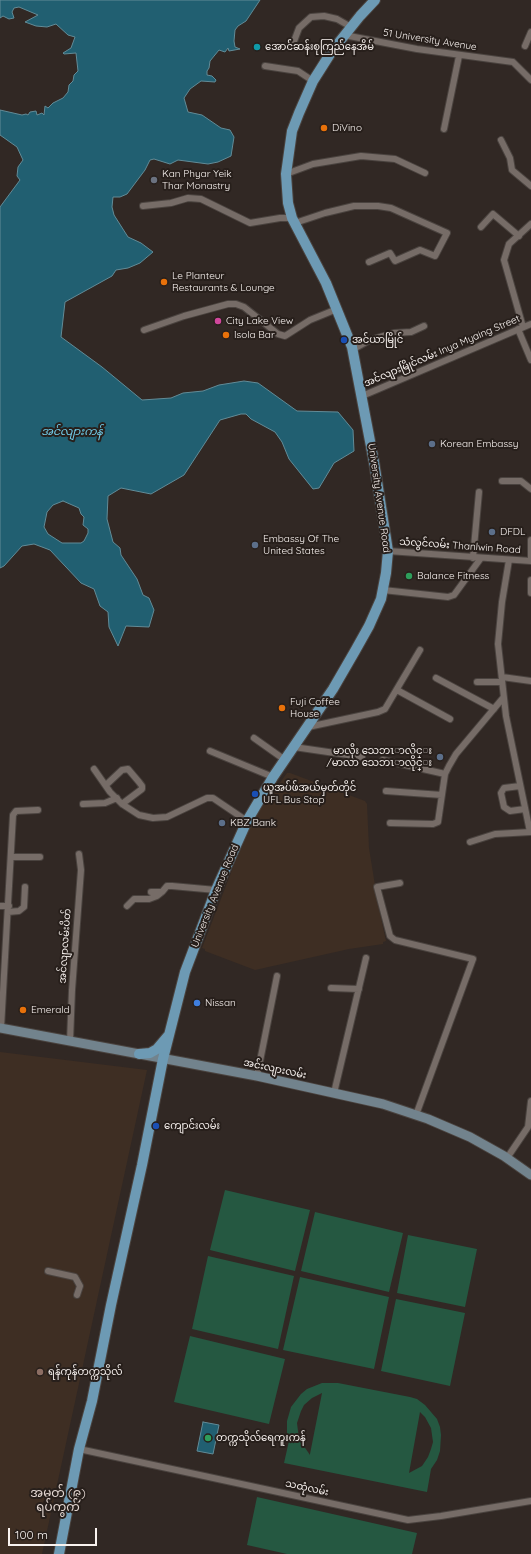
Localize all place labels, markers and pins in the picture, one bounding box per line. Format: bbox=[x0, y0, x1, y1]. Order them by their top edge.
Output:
place label: အောင်ဆန်းစုကြည်နေအိမ် bbox=[265, 41, 374, 53]
marker: အောင်ဆန်းစုကြည်နေအိမ် bbox=[252, 42, 262, 52]
place label: DiVino bbox=[332, 122, 362, 134]
marker: DiVino bbox=[319, 123, 329, 133]
place label: Kan Phyar Yeik Thar Monastry bbox=[162, 168, 232, 192]
marker: Kan Phyar Yeik Thar Monastry bbox=[149, 175, 159, 185]
place label: Le Planteur Restaurants & Lounge bbox=[172, 270, 275, 294]
marker: Le Planteur Restaurants & Lounge bbox=[159, 277, 169, 287]
place label: City Lake View bbox=[226, 315, 293, 327]
marker: City Lake View bbox=[213, 316, 223, 326]
place label: Isola Bar bbox=[234, 329, 275, 341]
marker: Isola Bar bbox=[221, 330, 231, 340]
place label: အင်ယာမြိုင် bbox=[352, 334, 403, 346]
marker: အင်ယာမြိုင် bbox=[339, 335, 349, 345]
place label: Korean Embassy bbox=[440, 438, 518, 450]
marker: Korean Embassy bbox=[427, 439, 437, 449]
place label: DFDL bbox=[500, 526, 525, 538]
marker: DFDL bbox=[487, 527, 497, 537]
place label: Embassy Of The United States bbox=[263, 533, 339, 556]
marker: Embassy Of The United States bbox=[250, 540, 260, 550]
place label: Balance Fitness bbox=[417, 570, 489, 582]
marker: Balance Fitness bbox=[404, 571, 414, 581]
place label: Fuji Coffee House bbox=[290, 696, 340, 720]
marker: Fuji Coffee House bbox=[277, 703, 287, 713]
place label: မာလိုး သေဘၤာလိုင္း /မာလာ သေဘၤာလိုင္း bbox=[327, 745, 432, 768]
marker: မာလိုး သေဘၤာလိုင္း /မာလာ သေဘၤာလိုင္း bbox=[435, 752, 445, 762]
place label: ယူအပ်ဖ်အယ်မှတ်တိုင် UFL Bus Stop bbox=[263, 782, 356, 806]
marker: ယူအပ်ဖ်အယ်မှတ်တိုင် UFL Bus Stop bbox=[250, 789, 260, 799]
place label: KBZ Bank bbox=[230, 817, 276, 829]
marker: KBZ Bank bbox=[217, 818, 227, 828]
place label: Nissan bbox=[205, 997, 236, 1009]
marker: Nissan bbox=[192, 998, 202, 1008]
place label: Emerald bbox=[31, 1004, 69, 1016]
marker: Emerald bbox=[18, 1005, 28, 1015]
place label: ကျောင်းလမ်း bbox=[164, 1120, 220, 1132]
marker: ကျောင်းလမ်း bbox=[151, 1121, 161, 1131]
place label: ရန်ကုန်တက္ကသိုလ် bbox=[48, 1366, 123, 1378]
marker: ရန်ကုန်တက္ကသိုလ် bbox=[35, 1367, 45, 1377]
place label: တက္ကသိုလ်ရေကူးကန် bbox=[216, 1432, 306, 1444]
marker: တက္ကသိုလ်ရေကူးကန် bbox=[203, 1433, 213, 1443]

